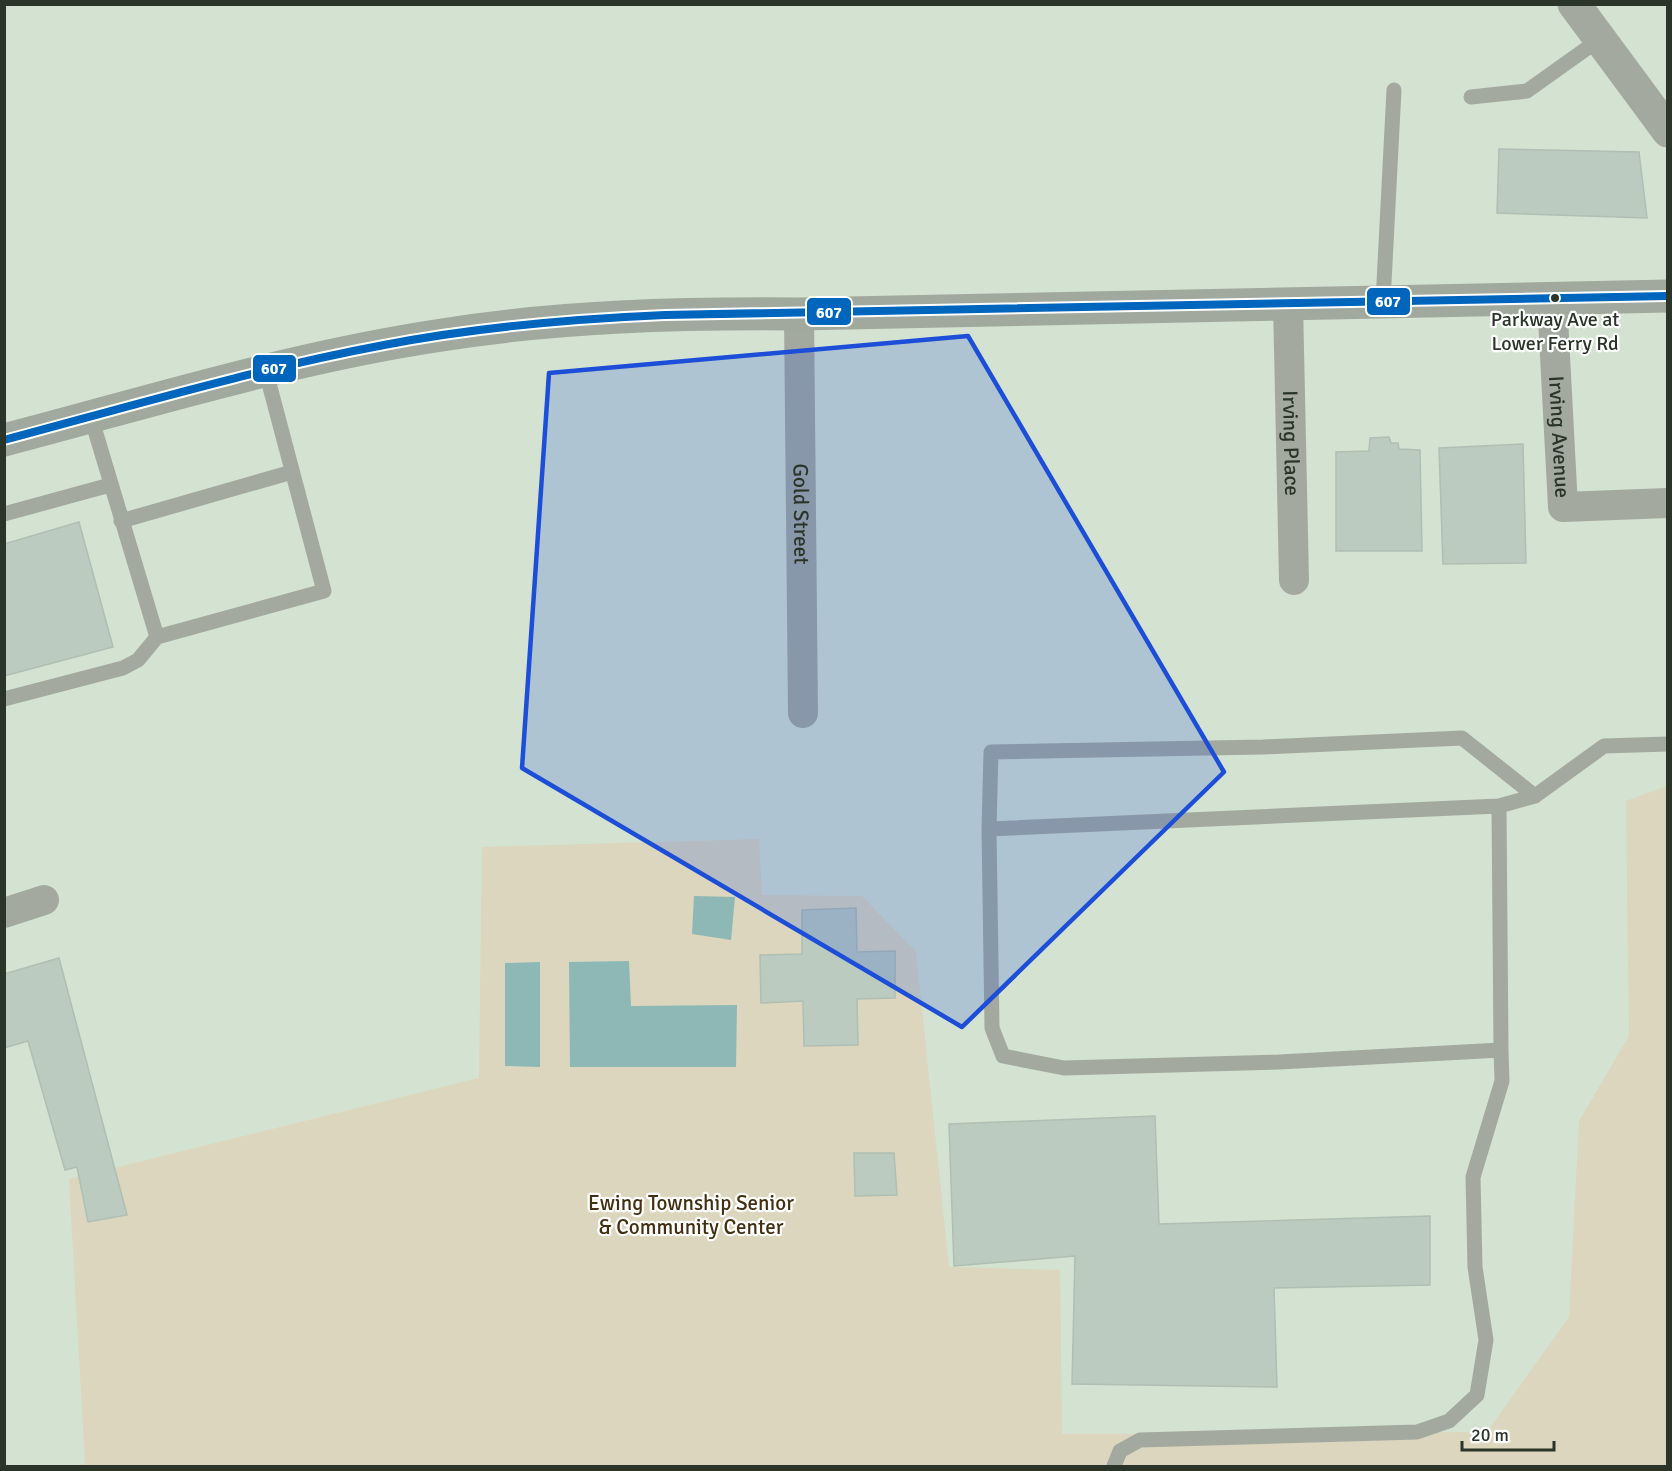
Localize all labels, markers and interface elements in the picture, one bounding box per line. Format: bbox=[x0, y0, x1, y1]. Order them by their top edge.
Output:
line badge: 607 bbox=[1366, 287, 1411, 316]
text: 607 bbox=[1375, 292, 1401, 312]
marker: Parkway Ave at Lower Ferry Rd bbox=[1549, 292, 1561, 304]
line badge: 607 bbox=[806, 297, 852, 326]
text: 607 bbox=[816, 303, 842, 323]
place label: Parkway Ave at Lower Ferry Rd bbox=[1491, 307, 1619, 356]
line badge: 607 bbox=[252, 354, 297, 383]
text: 607 bbox=[261, 359, 287, 379]
street label: Irving Avenue bbox=[1543, 375, 1576, 499]
street label: Irving Place bbox=[1277, 390, 1305, 496]
street label: Gold Street bbox=[787, 463, 815, 565]
park label: Ewing Township Senior & Community Center bbox=[588, 1190, 794, 1240]
scale bar bbox=[1462, 1414, 1554, 1452]
text: 20 m bbox=[1471, 1424, 1509, 1446]

